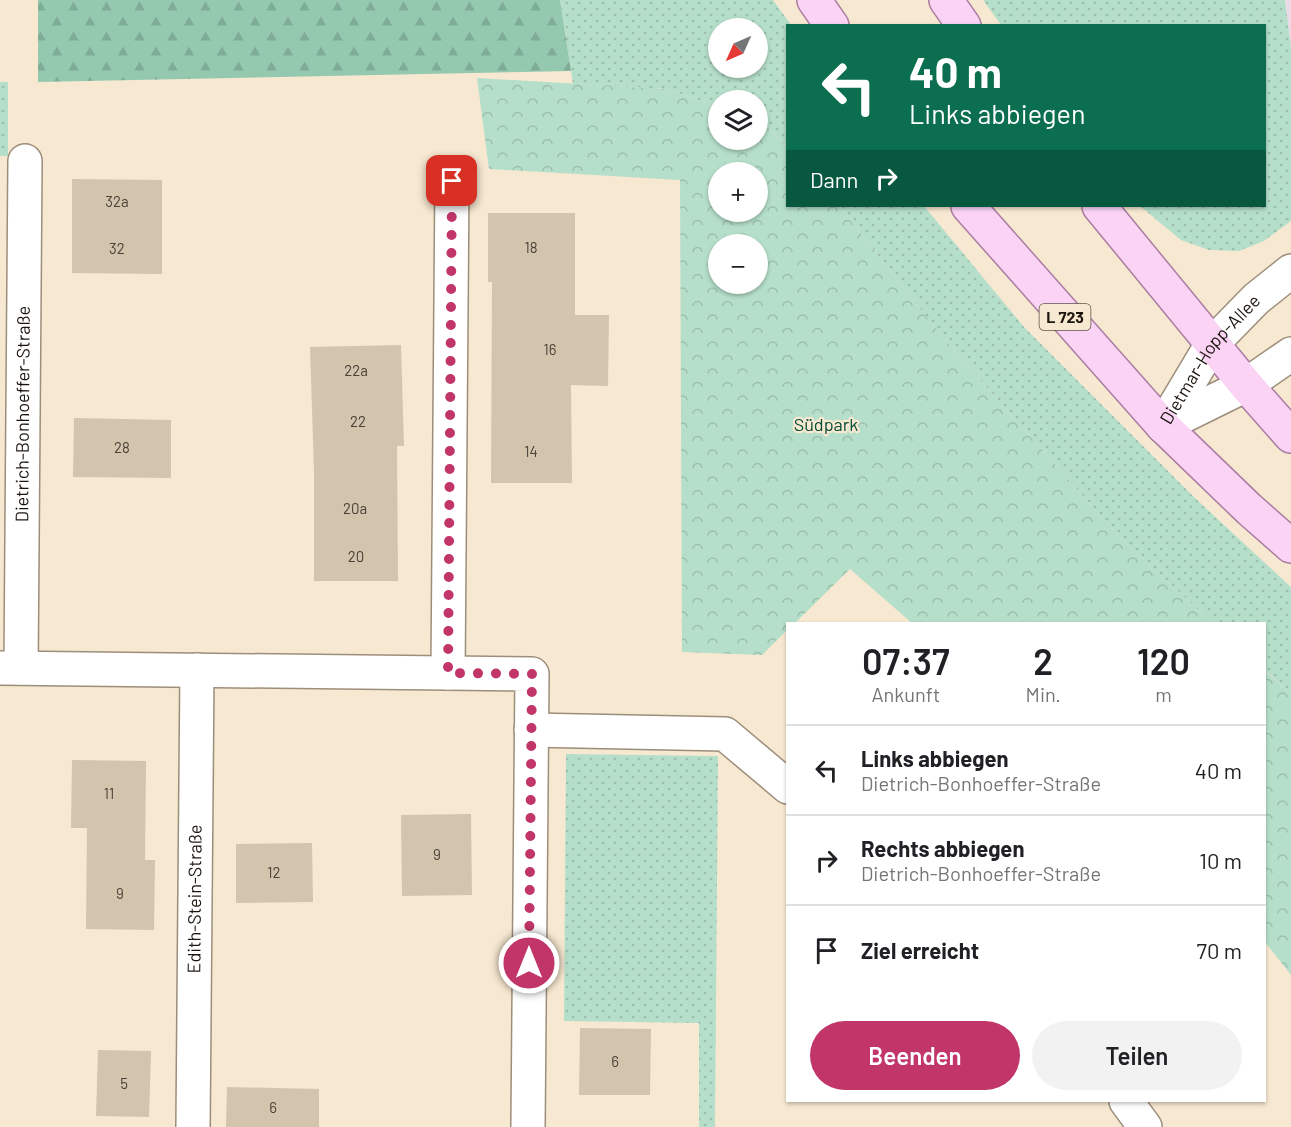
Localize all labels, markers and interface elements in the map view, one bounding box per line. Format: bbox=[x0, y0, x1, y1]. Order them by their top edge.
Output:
north arrow bbox=[708, 18, 768, 78]
map controls bbox=[708, 18, 768, 294]
text: 40 m bbox=[909, 46, 1002, 96]
icon: left bbox=[810, 48, 888, 126]
button: layers bbox=[708, 90, 768, 150]
text: Links abbiegen bbox=[909, 97, 1085, 129]
pin bbox=[426, 155, 477, 206]
button: + bbox=[708, 162, 768, 222]
icon: right bbox=[870, 162, 903, 195]
icon: arrive bbox=[435, 164, 468, 197]
text: Dann bbox=[810, 166, 858, 192]
house number: 32a bbox=[105, 192, 129, 210]
button: − bbox=[708, 234, 768, 294]
house number: 18 bbox=[524, 238, 538, 256]
house number: 32 bbox=[109, 239, 125, 257]
street label: Dietmar-Hopp-Allee bbox=[1155, 289, 1264, 428]
road number: L 723 bbox=[1040, 304, 1090, 330]
street label: Dietrich-Bonhoeffer-Straße bbox=[10, 306, 34, 522]
house number: 16 bbox=[544, 340, 556, 358]
house number: 22a bbox=[344, 361, 368, 379]
house number: 22 bbox=[350, 412, 366, 430]
park label: Südpark bbox=[794, 413, 858, 435]
house number: 28 bbox=[114, 438, 130, 456]
house number: 14 bbox=[524, 442, 538, 460]
house number: 20a bbox=[343, 499, 367, 517]
house number: 20 bbox=[348, 547, 364, 565]
text: 07:37 bbox=[862, 639, 950, 682]
text: 2 bbox=[1033, 639, 1053, 682]
text: 120 bbox=[1137, 639, 1190, 682]
text: Ankunft bbox=[871, 682, 940, 706]
text: Min. bbox=[1026, 682, 1061, 706]
text: m bbox=[1155, 682, 1172, 706]
text: Links abbiegen bbox=[861, 745, 1009, 771]
icon: left bbox=[810, 754, 843, 787]
text: 40 m bbox=[1195, 757, 1242, 783]
text: Dietrich-Bonhoeffer-Straße bbox=[861, 771, 1101, 795]
house number: 11 bbox=[104, 784, 114, 802]
street label: Edith-Stein-Straße bbox=[182, 825, 206, 973]
text: Rechts abbiegen bbox=[861, 835, 1024, 861]
icon: right bbox=[810, 844, 843, 877]
house number: 9 bbox=[433, 845, 441, 863]
text: 10 m bbox=[1199, 847, 1242, 873]
text: Dietrich-Bonhoeffer-Straße bbox=[861, 861, 1101, 885]
house number: 12 bbox=[267, 863, 281, 881]
house number: 9 bbox=[116, 884, 124, 902]
position arrow bbox=[497, 931, 561, 995]
icon: arrive bbox=[810, 934, 843, 967]
text: Ziel erreicht bbox=[861, 937, 979, 963]
text: 70 m bbox=[1197, 937, 1242, 963]
button: Beenden bbox=[810, 1021, 1020, 1090]
button: Teilen bbox=[1032, 1021, 1242, 1090]
house number: 6 bbox=[611, 1052, 619, 1070]
house number: 5 bbox=[120, 1074, 128, 1092]
house number: 6 bbox=[269, 1098, 277, 1116]

